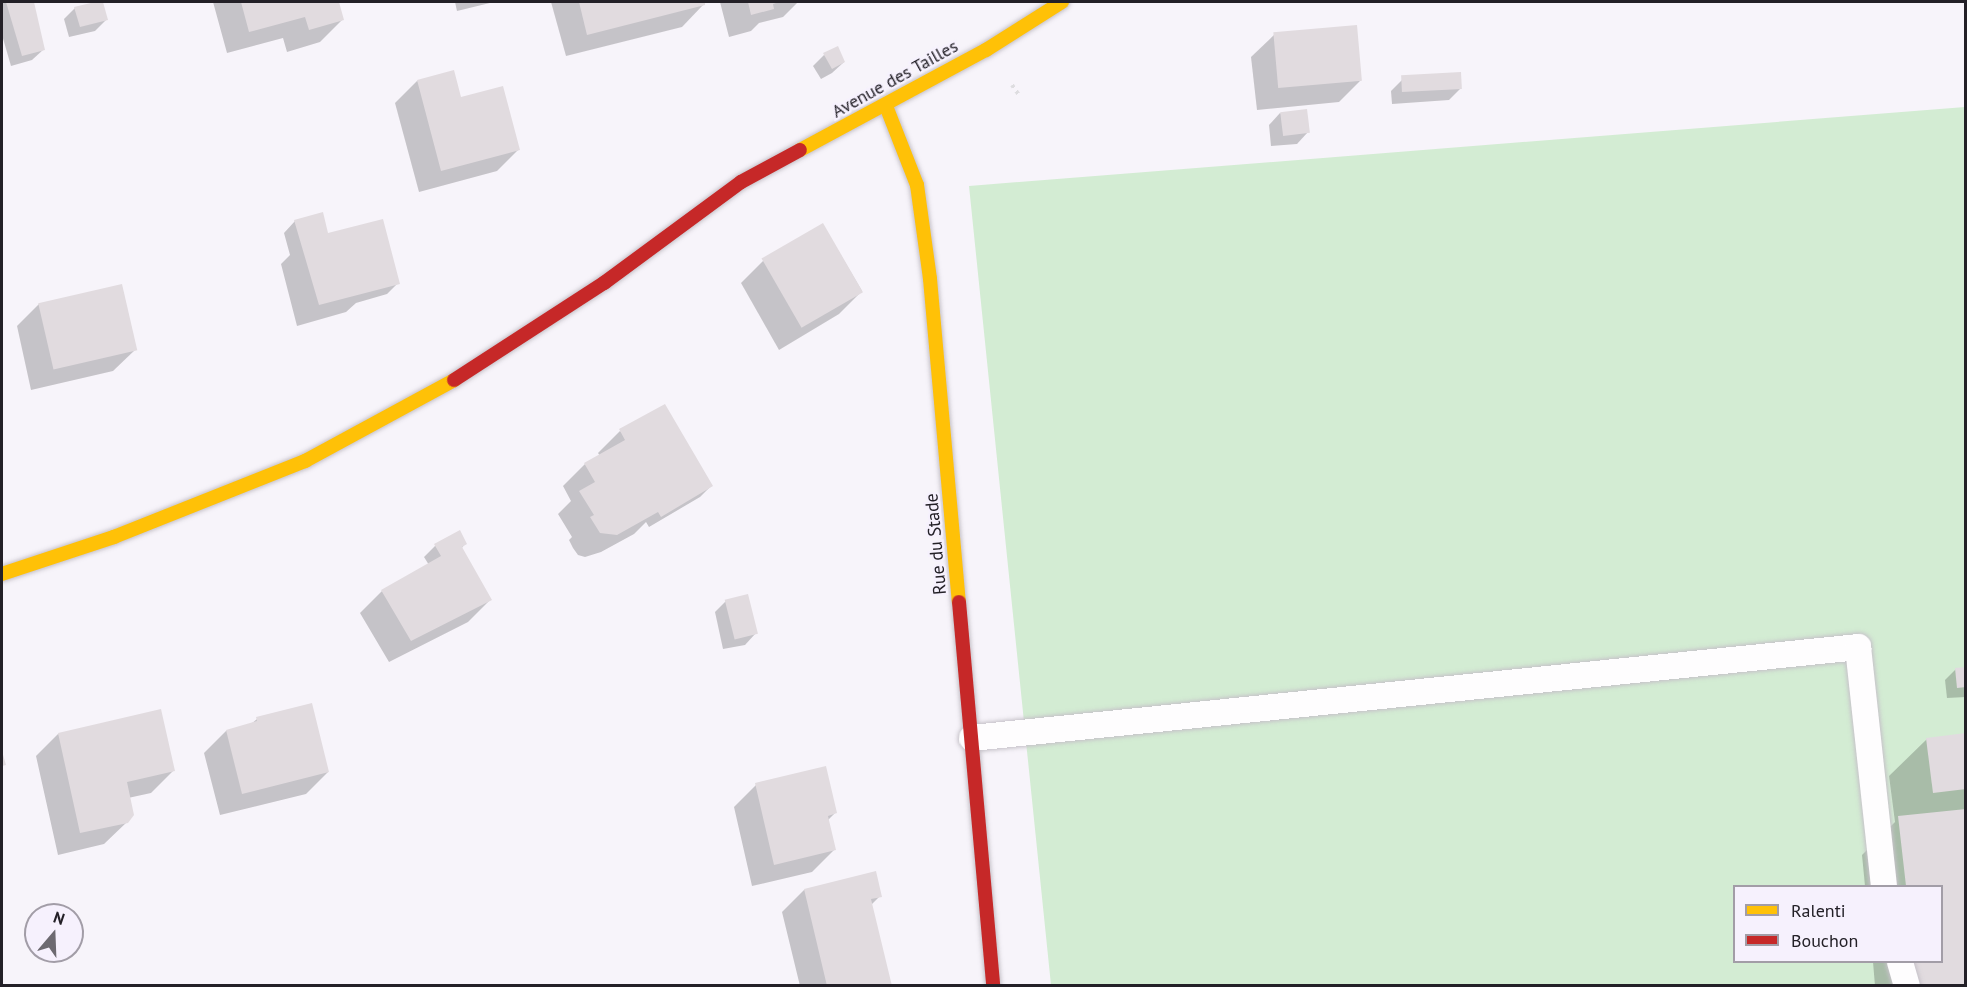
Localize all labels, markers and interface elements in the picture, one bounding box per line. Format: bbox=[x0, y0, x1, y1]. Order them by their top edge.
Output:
street label: Avenue des Tailles bbox=[828, 35, 962, 123]
street label: Rue du Stade bbox=[921, 492, 951, 596]
legend bbox=[1733, 885, 1943, 963]
text: Ralenti bbox=[1791, 899, 1846, 922]
north arrow bbox=[24, 903, 84, 963]
text: N bbox=[51, 907, 67, 929]
text: Bouchon bbox=[1791, 929, 1858, 952]

